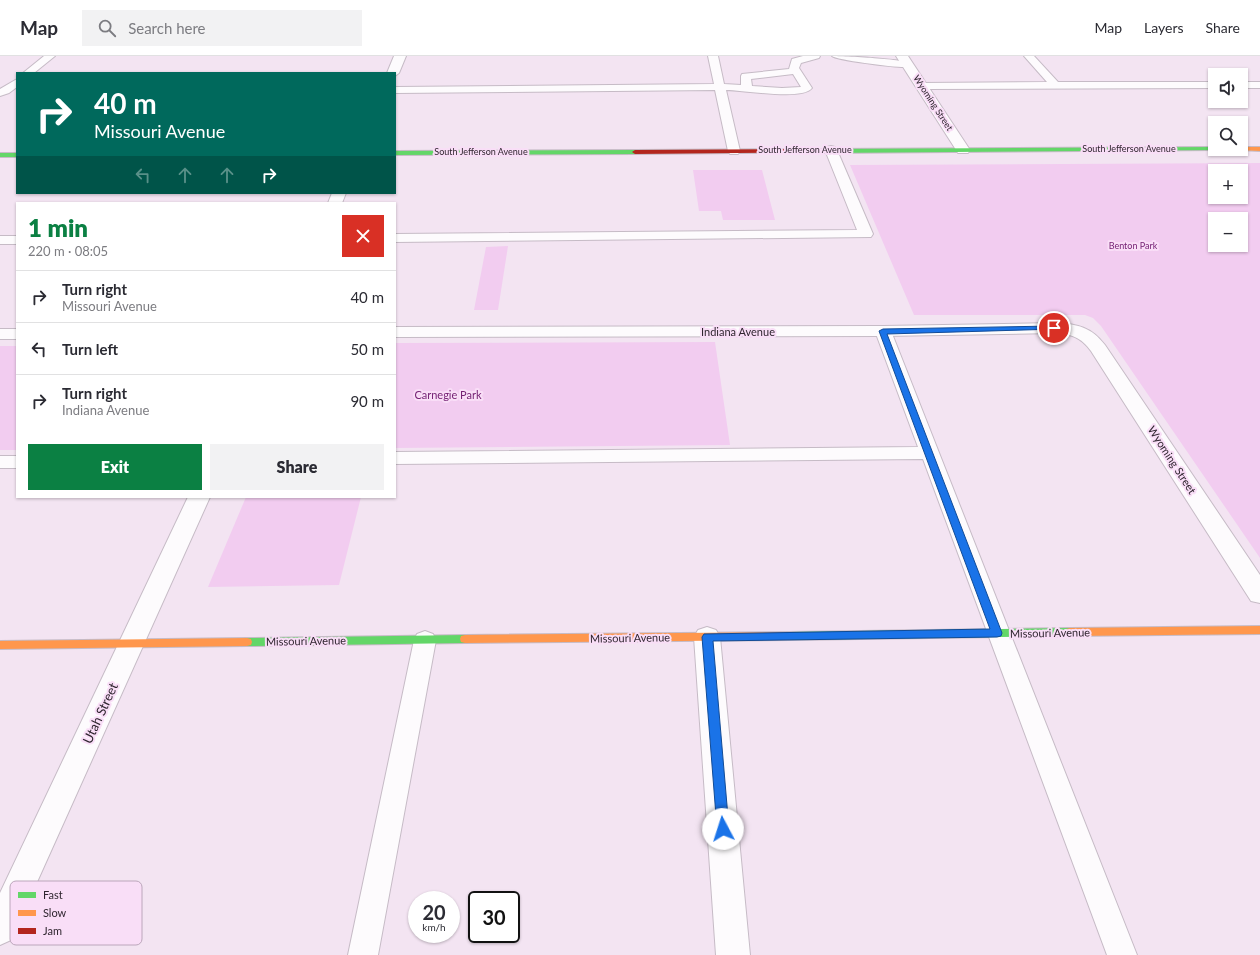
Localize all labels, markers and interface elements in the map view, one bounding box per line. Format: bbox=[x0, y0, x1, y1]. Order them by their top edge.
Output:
search box bbox=[82, 10, 362, 46]
text: Map bbox=[20, 16, 58, 39]
icon: search bbox=[96, 17, 118, 39]
text: Search here bbox=[128, 19, 206, 37]
text: Map bbox=[1094, 19, 1122, 36]
text: Layers bbox=[1144, 19, 1184, 36]
text: Share bbox=[1206, 19, 1240, 36]
map controls bbox=[1208, 68, 1248, 252]
button: sound bbox=[1208, 68, 1248, 108]
street label: Wyoming Street bbox=[911, 73, 956, 133]
text: 40 m bbox=[94, 86, 157, 120]
icon: right bbox=[28, 88, 80, 140]
button: search bbox=[1208, 116, 1248, 156]
text: Missouri Avenue bbox=[94, 120, 225, 142]
street label: South Jefferson Avenue bbox=[1082, 143, 1176, 154]
street label: South Jefferson Avenue bbox=[758, 144, 852, 155]
street label: South Jefferson Avenue bbox=[434, 146, 528, 157]
icon: left bbox=[132, 164, 154, 186]
icon: ahead bbox=[174, 164, 196, 186]
icon: ahead bbox=[216, 164, 238, 186]
icon: right bbox=[258, 164, 280, 186]
button: + bbox=[1208, 164, 1248, 204]
button: − bbox=[1208, 212, 1248, 252]
text: 1 min bbox=[28, 213, 88, 242]
button: close bbox=[342, 215, 384, 257]
park label: Benton Park bbox=[1109, 240, 1158, 251]
text: 220 m · 08:05 bbox=[28, 243, 108, 259]
text: Turn right bbox=[62, 280, 127, 298]
icon: right bbox=[28, 286, 50, 308]
text: 40 m bbox=[350, 288, 384, 306]
text: Missouri Avenue bbox=[62, 298, 157, 314]
pin bbox=[1037, 311, 1071, 345]
icon: arrive bbox=[1043, 317, 1065, 339]
street label: Indiana Avenue bbox=[701, 325, 775, 338]
icon: left bbox=[28, 338, 50, 360]
text: Turn left bbox=[62, 340, 118, 358]
text: 50 m bbox=[350, 340, 384, 358]
text: Turn right bbox=[62, 384, 127, 402]
park label: Carnegie Park bbox=[414, 388, 482, 401]
icon: right bbox=[28, 390, 50, 412]
text: 90 m bbox=[350, 392, 384, 410]
text: Indiana Avenue bbox=[62, 402, 149, 418]
street label: Wyoming Street bbox=[1146, 423, 1199, 496]
button: Exit bbox=[28, 444, 202, 490]
button: Share bbox=[210, 444, 384, 490]
street label: Missouri Avenue bbox=[1010, 625, 1090, 640]
street label: Missouri Avenue bbox=[590, 630, 670, 645]
street label: Missouri Avenue bbox=[266, 633, 346, 648]
street label: Utah Street bbox=[79, 680, 121, 746]
position arrow bbox=[702, 808, 744, 850]
legend bbox=[10, 881, 142, 945]
text: Fast bbox=[43, 888, 63, 901]
speed limit sign: 30 bbox=[468, 891, 520, 943]
text: 20 bbox=[422, 900, 446, 924]
text: Slow bbox=[43, 906, 67, 919]
text: km/h bbox=[422, 921, 446, 933]
text: Jam bbox=[43, 924, 62, 937]

